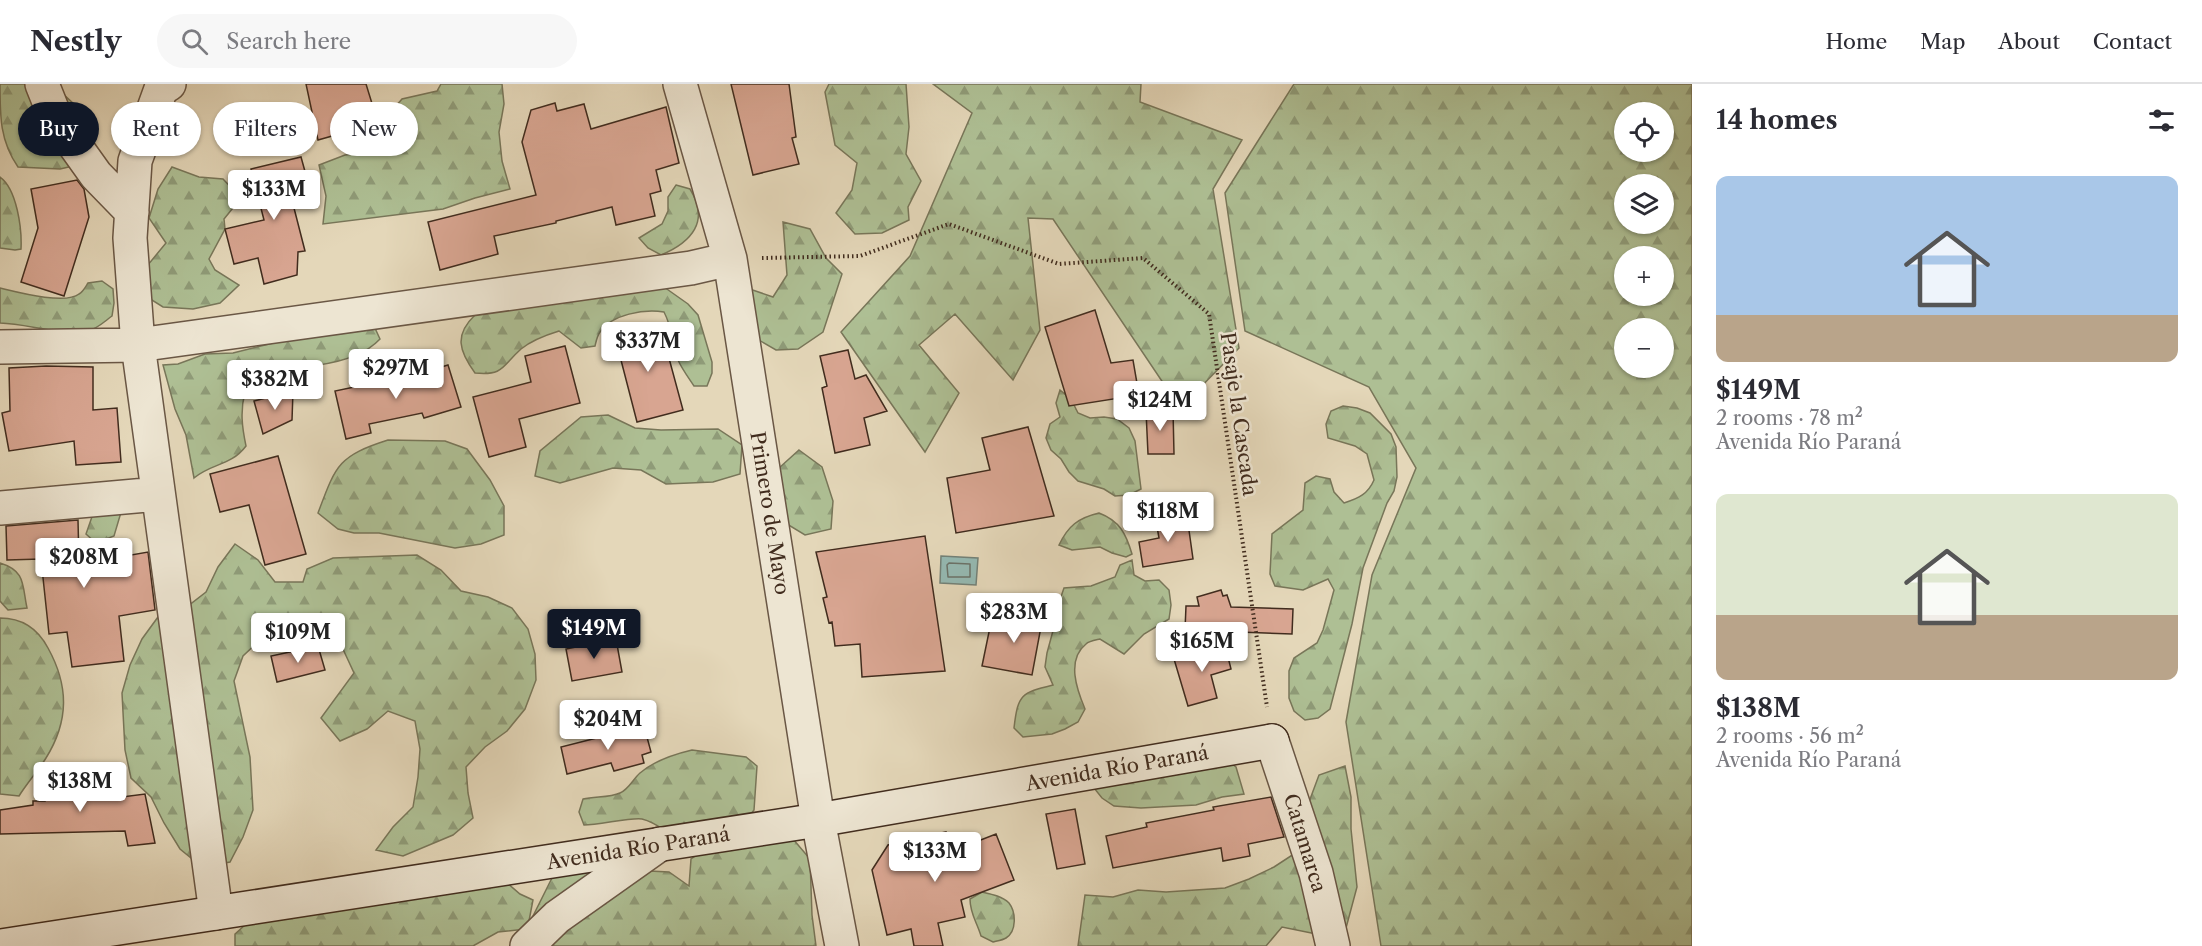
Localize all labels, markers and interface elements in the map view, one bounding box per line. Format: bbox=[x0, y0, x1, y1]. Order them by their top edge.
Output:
search box bbox=[157, 14, 577, 68]
text: Nestly bbox=[30, 24, 121, 58]
icon: search bbox=[178, 25, 211, 58]
text: Search here bbox=[226, 28, 351, 55]
text: Home bbox=[1826, 29, 1887, 54]
text: Map bbox=[1920, 29, 1965, 54]
text: About bbox=[1998, 29, 2060, 54]
text: Contact bbox=[2093, 29, 2172, 54]
chip: Buy bbox=[18, 102, 99, 156]
chip: Rent bbox=[111, 102, 201, 156]
chip: Filters bbox=[213, 102, 318, 156]
chip: New bbox=[330, 102, 418, 156]
map controls bbox=[1614, 102, 1674, 378]
button: locate bbox=[1614, 102, 1674, 162]
text: 14 homes bbox=[1716, 104, 1838, 136]
icon: filters bbox=[2145, 104, 2178, 137]
pin: $133M bbox=[232, 170, 316, 221]
button: layers bbox=[1614, 174, 1674, 234]
text: $133M bbox=[242, 177, 306, 201]
icon: home bbox=[1893, 215, 2001, 323]
button: + bbox=[1614, 246, 1674, 306]
button: − bbox=[1614, 318, 1674, 378]
pin: $337M bbox=[606, 322, 690, 373]
text: $337M bbox=[615, 329, 681, 353]
street label: Pasaje la Cascada bbox=[1216, 331, 1262, 498]
pin: $297M bbox=[354, 349, 438, 400]
text: $297M bbox=[363, 356, 429, 380]
pin: $382M bbox=[233, 360, 317, 411]
text: $382M bbox=[241, 367, 309, 391]
text: $149M bbox=[1716, 374, 1801, 406]
pin: $124M bbox=[1118, 381, 1202, 432]
text: $124M bbox=[1127, 388, 1193, 412]
text: 2 rooms · 78 m² bbox=[1716, 406, 1863, 430]
street label: Primero de Mayo bbox=[745, 430, 795, 596]
text: Avenida Río Paraná bbox=[1716, 430, 1901, 454]
pin: $118M bbox=[1126, 492, 1210, 543]
text: $118M bbox=[1137, 499, 1199, 523]
icon: home bbox=[1893, 533, 2001, 641]
pin: $208M bbox=[42, 538, 126, 589]
text: $208M bbox=[49, 545, 119, 569]
pin: $283M bbox=[972, 593, 1056, 644]
text: $283M bbox=[980, 600, 1048, 624]
pin: $149M bbox=[552, 609, 636, 660]
pin: $109M bbox=[256, 613, 340, 664]
text: $149M bbox=[561, 616, 627, 640]
text: $109M bbox=[265, 620, 331, 644]
pin: $165M bbox=[1160, 622, 1244, 673]
text: $165M bbox=[1170, 629, 1234, 653]
text: $138M bbox=[1716, 692, 1801, 724]
pin: $204M bbox=[566, 700, 650, 751]
text: $204M bbox=[574, 707, 642, 731]
text: 2 rooms · 56 m² bbox=[1716, 724, 1864, 748]
street label: Avenida Río Paraná bbox=[1023, 740, 1211, 796]
text: Avenida Río Paraná bbox=[1716, 748, 1901, 772]
pin: $138M bbox=[38, 762, 122, 813]
text: $138M bbox=[47, 769, 113, 793]
street label: Catamarca bbox=[1279, 791, 1332, 896]
street label: Avenida Río Paraná bbox=[544, 822, 732, 874]
pin: $133M bbox=[893, 832, 977, 883]
text: $133M bbox=[903, 839, 967, 863]

